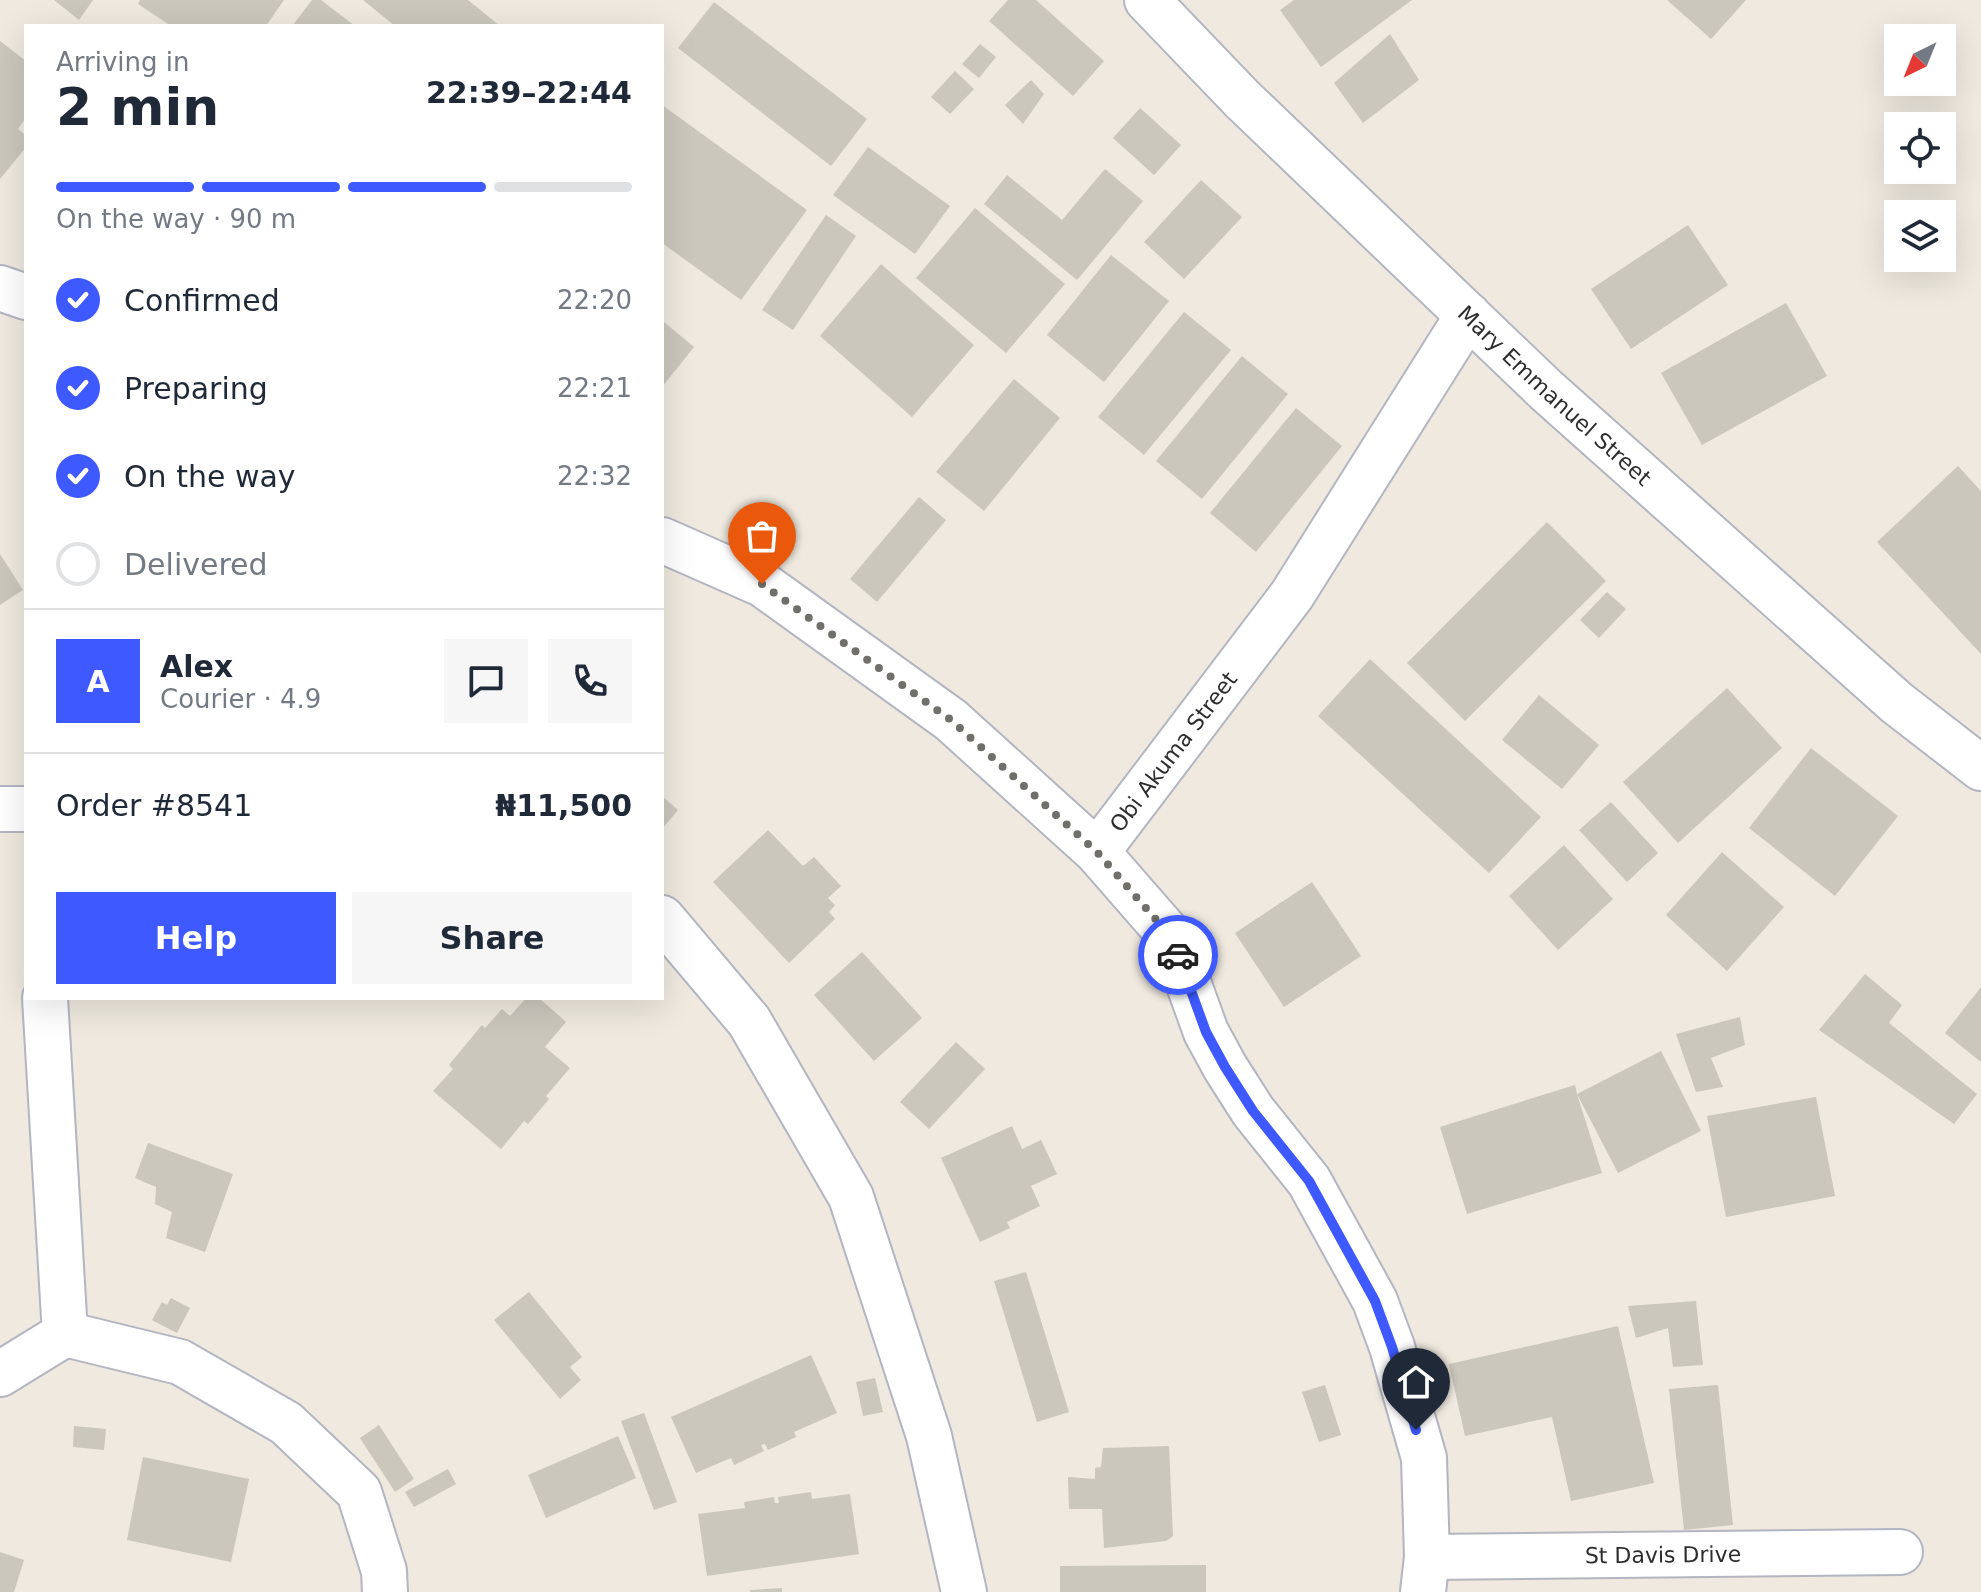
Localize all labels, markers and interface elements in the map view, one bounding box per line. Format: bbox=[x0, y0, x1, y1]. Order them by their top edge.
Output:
north arrow bbox=[1884, 24, 1956, 96]
map controls bbox=[1884, 24, 1956, 272]
text: Arriving in bbox=[56, 47, 190, 77]
text: 22:39–22:44 bbox=[426, 75, 632, 110]
text: 2 min bbox=[56, 77, 219, 137]
button: locate bbox=[1884, 112, 1956, 184]
button: layers bbox=[1884, 200, 1956, 272]
text: On the way · 90 m bbox=[56, 204, 296, 234]
icon: check bbox=[56, 278, 100, 322]
text: Confirmed bbox=[124, 283, 280, 318]
text: 22:20 bbox=[557, 285, 632, 315]
street label: Mary Emmanuel Street bbox=[1453, 301, 1656, 491]
icon: check bbox=[56, 366, 100, 410]
text: Preparing bbox=[124, 371, 268, 406]
text: 22:21 bbox=[557, 373, 632, 403]
icon: check bbox=[56, 454, 100, 498]
text: On the way bbox=[124, 459, 296, 494]
text: 22:32 bbox=[557, 461, 632, 491]
pin bbox=[728, 502, 796, 584]
icon: bag bbox=[740, 514, 784, 558]
text: Delivered bbox=[124, 547, 268, 582]
button: chat bbox=[444, 639, 528, 723]
button: phone bbox=[548, 639, 632, 723]
text: Alex bbox=[160, 649, 233, 684]
text: A bbox=[86, 664, 110, 699]
street label: Obi Akuma Street bbox=[1105, 667, 1242, 837]
text: Courier · 4.9 bbox=[160, 684, 321, 714]
text: Order #8541 bbox=[56, 788, 252, 823]
text: ₦11,500 bbox=[495, 788, 632, 823]
button: Help bbox=[56, 892, 336, 984]
button: Share bbox=[352, 892, 632, 984]
courier bbox=[1138, 915, 1218, 995]
icon: car bbox=[1156, 933, 1200, 977]
pin bbox=[1382, 1348, 1450, 1430]
icon: home bbox=[1394, 1360, 1438, 1404]
street label: St Davis Drive bbox=[1585, 1542, 1741, 1568]

